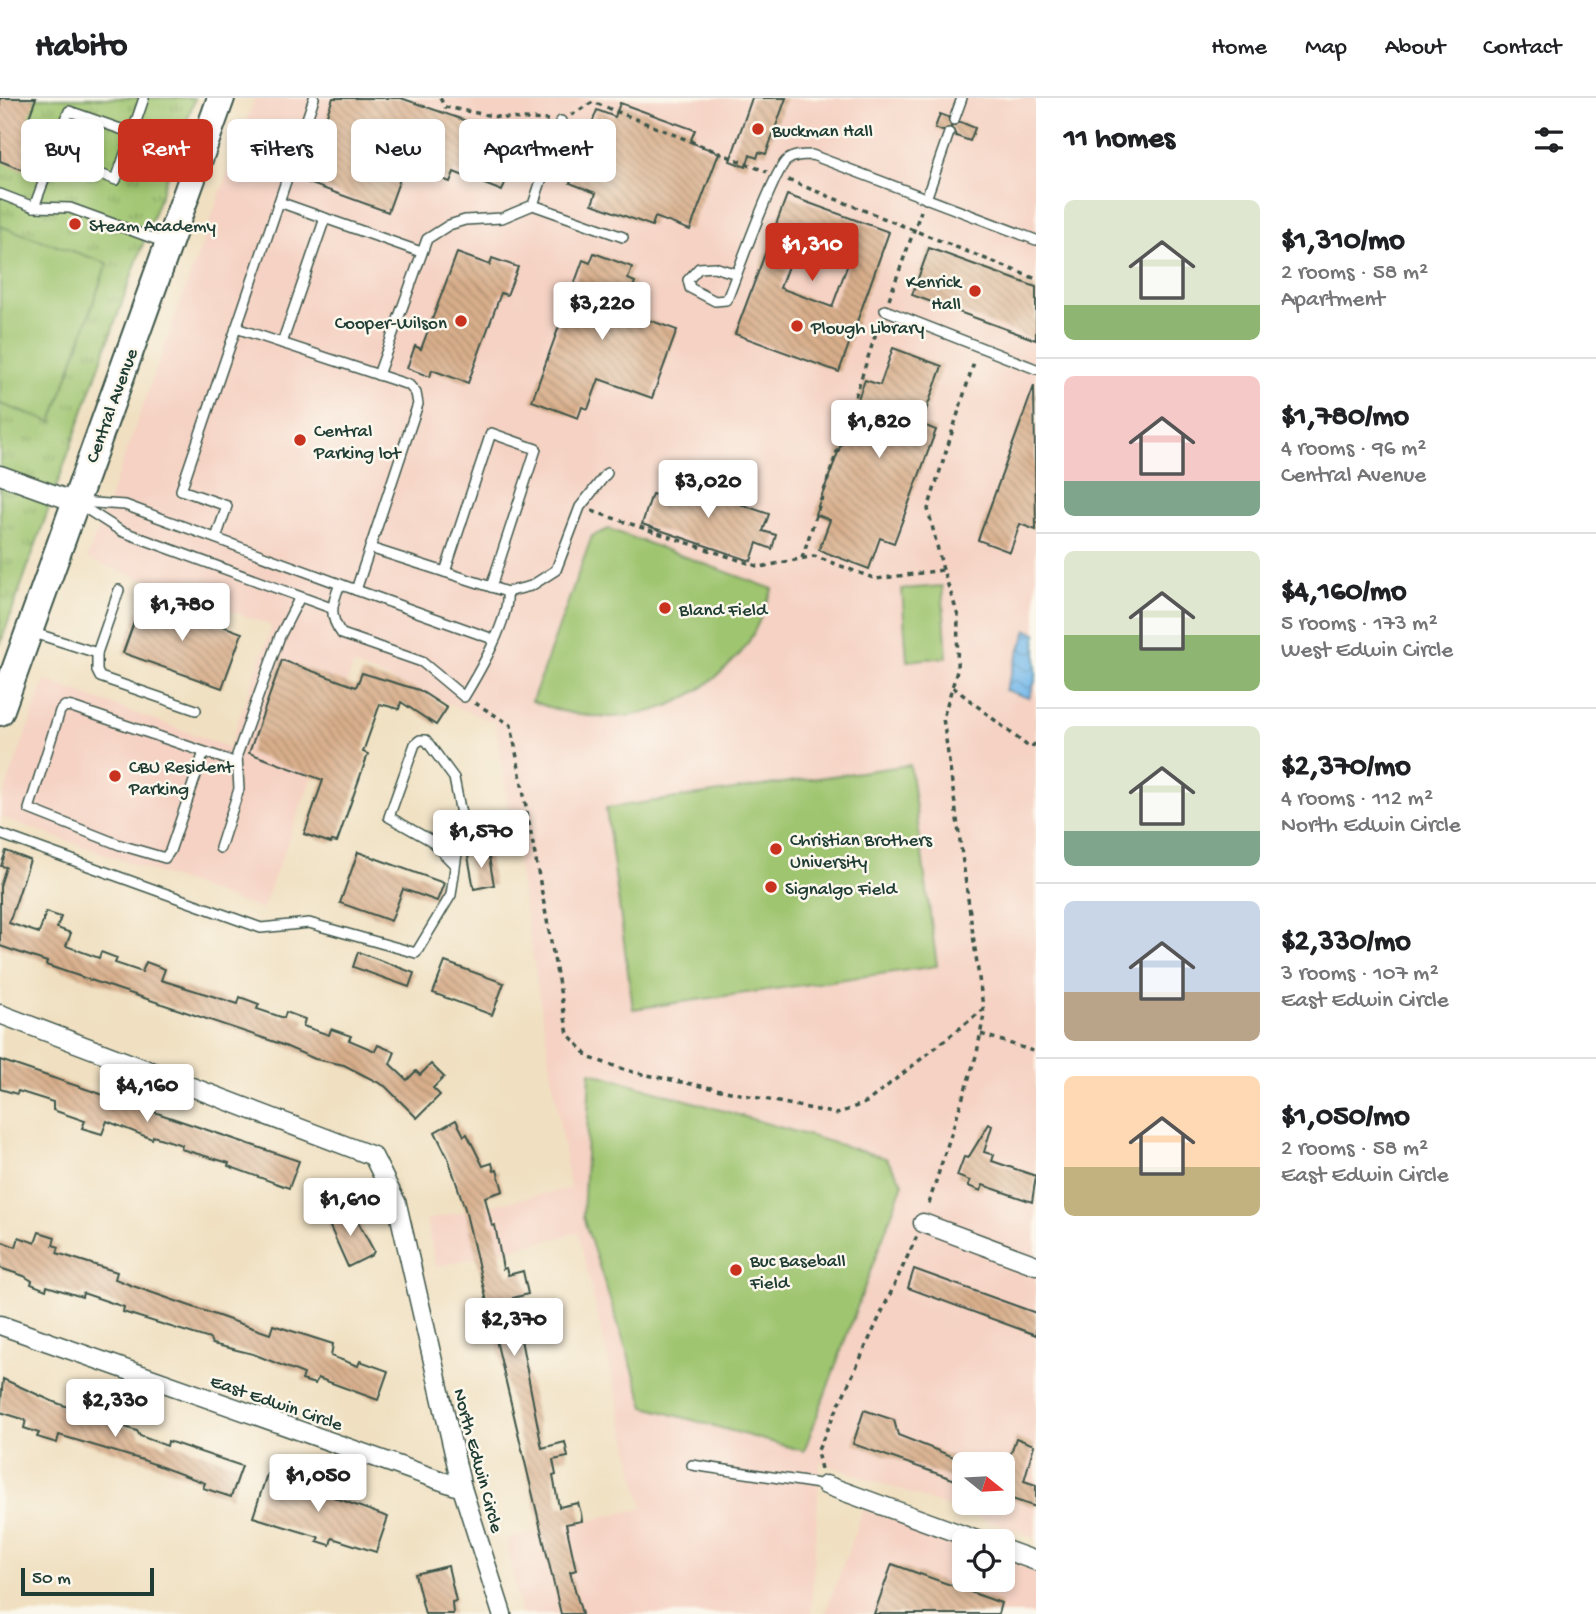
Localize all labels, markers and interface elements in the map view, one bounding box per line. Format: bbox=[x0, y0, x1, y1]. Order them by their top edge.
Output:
text: Habito bbox=[35, 29, 127, 67]
text: Home bbox=[1211, 34, 1267, 63]
text: Map bbox=[1305, 34, 1347, 63]
text: About bbox=[1385, 34, 1445, 63]
text: Contact bbox=[1483, 34, 1561, 63]
chip: Buy bbox=[21, 119, 104, 182]
chip: Rent bbox=[118, 119, 213, 182]
chip: Filters bbox=[227, 119, 337, 182]
chip: New bbox=[351, 119, 445, 182]
chip: Apartment bbox=[459, 119, 616, 182]
marker: Buckman Hall bbox=[750, 121, 766, 137]
place label: Buckman Hall bbox=[771, 121, 873, 144]
icon: filters bbox=[1530, 121, 1568, 159]
text: 11 homes bbox=[1064, 123, 1175, 158]
marker: Steam Academy bbox=[67, 216, 83, 232]
place label: Steam Academy bbox=[89, 216, 217, 239]
pin: $1,310 bbox=[755, 223, 869, 283]
text: $1,310/mo bbox=[1281, 225, 1405, 260]
icon: home bbox=[1120, 228, 1204, 312]
text: $1,310 bbox=[781, 232, 843, 259]
text: 2 rooms · 58 m² bbox=[1281, 260, 1428, 287]
place label: Kenrick Hall bbox=[906, 272, 963, 317]
pin: $3,220 bbox=[545, 282, 659, 342]
marker: Kenrick Hall bbox=[967, 283, 983, 299]
text: Apartment bbox=[1281, 287, 1385, 314]
text: $3,220 bbox=[569, 291, 635, 318]
place label: Cooper-Wilson bbox=[335, 313, 447, 336]
marker: Cooper-Wilson bbox=[453, 313, 469, 329]
marker: Plough Library bbox=[789, 318, 805, 334]
place label: Plough Library bbox=[810, 318, 925, 341]
street label: Central Avenue bbox=[82, 346, 145, 467]
pin: $1,820 bbox=[822, 400, 936, 460]
text: $1,780/mo bbox=[1281, 401, 1409, 436]
icon: home bbox=[1120, 404, 1204, 488]
text: $1,820 bbox=[847, 409, 911, 436]
place label: Central Parking lot bbox=[313, 421, 403, 466]
marker: Central Parking lot bbox=[292, 432, 308, 448]
text: 4 rooms · 96 m² bbox=[1281, 436, 1426, 463]
pin: $3,020 bbox=[651, 460, 765, 520]
text: Central Avenue bbox=[1281, 463, 1426, 490]
text: $3,020 bbox=[675, 469, 741, 496]
text: $4,160/mo bbox=[1281, 576, 1407, 611]
icon: home bbox=[1120, 579, 1204, 663]
pin: $1,780 bbox=[125, 584, 239, 643]
text: $1,780 bbox=[150, 592, 214, 619]
marker: Bland Field bbox=[657, 600, 673, 616]
place label: Bland Field bbox=[678, 600, 769, 623]
text: 5 rooms · 173 m² bbox=[1281, 611, 1438, 638]
text: West Edwin Circle bbox=[1281, 638, 1453, 665]
text: $2,370/mo bbox=[1281, 751, 1411, 786]
icon: home bbox=[1120, 754, 1204, 838]
place label: CBU Resident Parking bbox=[128, 757, 235, 802]
marker: CBU Resident Parking bbox=[107, 768, 123, 784]
text: 4 rooms · 112 m² bbox=[1281, 786, 1433, 813]
pin: $1,570 bbox=[424, 810, 538, 870]
text: North Edwin Circle bbox=[1281, 813, 1461, 840]
text: $1,570 bbox=[449, 819, 513, 846]
place label: Christian Brothers University bbox=[790, 830, 933, 875]
marker: Christian Brothers University bbox=[768, 841, 784, 857]
marker: Signalgo Field bbox=[763, 879, 779, 895]
place label: Signalgo Field bbox=[785, 879, 899, 902]
text: $2,330/mo bbox=[1281, 926, 1411, 961]
icon: home bbox=[1120, 929, 1204, 1013]
text: 3 rooms · 107 m² bbox=[1281, 961, 1439, 988]
text: East Edwin Circle bbox=[1281, 988, 1449, 1015]
pin: $4,160 bbox=[90, 1065, 204, 1124]
text: $4,160 bbox=[116, 1073, 178, 1100]
text: $1,050/mo bbox=[1281, 1101, 1410, 1136]
icon: home bbox=[1120, 1104, 1204, 1188]
text: 2 rooms · 58 m² bbox=[1281, 1136, 1428, 1163]
text: East Edwin Circle bbox=[1281, 1163, 1449, 1190]
pin: $1,610 bbox=[293, 1178, 407, 1238]
text: $1,610 bbox=[320, 1187, 380, 1214]
place label: Buc Baseball Field bbox=[749, 1251, 846, 1296]
marker: Buc Baseball Field bbox=[728, 1262, 744, 1278]
pin: $2,370 bbox=[457, 1298, 571, 1358]
text: $2,370 bbox=[481, 1307, 547, 1334]
street label: East Edwin Circle bbox=[207, 1371, 345, 1438]
pin: $2,330 bbox=[58, 1380, 172, 1439]
street label: North Edwin Circle bbox=[446, 1386, 507, 1536]
text: $2,330 bbox=[82, 1388, 148, 1415]
north arrow bbox=[952, 1452, 1015, 1516]
map controls bbox=[952, 1452, 1015, 1592]
pin: $1,050 bbox=[261, 1454, 375, 1514]
text: $1,050 bbox=[285, 1463, 351, 1490]
button: locate bbox=[952, 1529, 1015, 1592]
scale bar bbox=[21, 1565, 154, 1597]
text: 50 m bbox=[32, 1568, 71, 1591]

